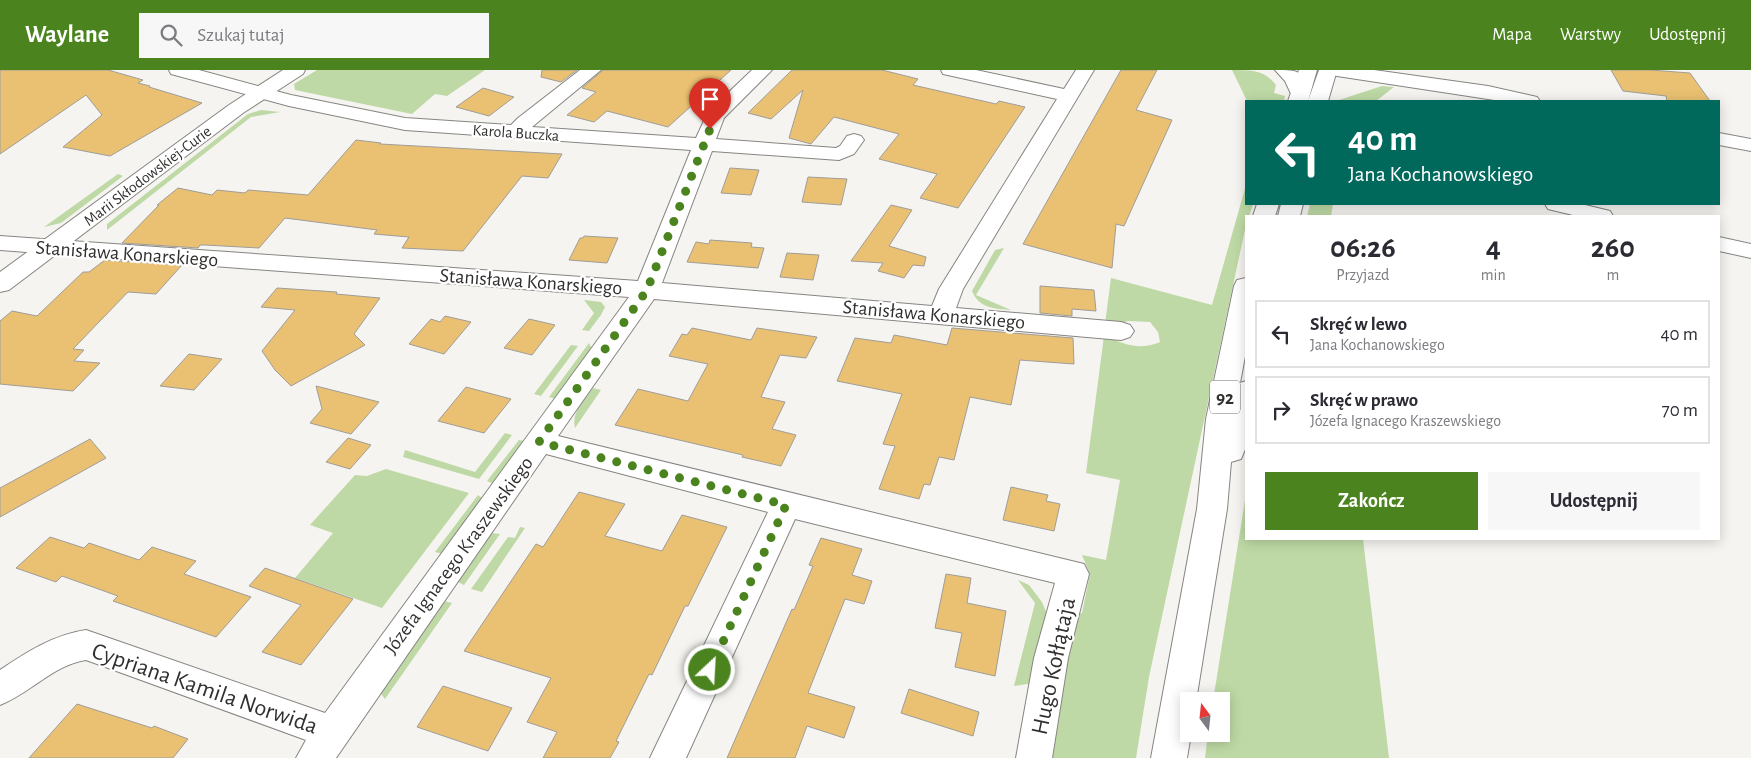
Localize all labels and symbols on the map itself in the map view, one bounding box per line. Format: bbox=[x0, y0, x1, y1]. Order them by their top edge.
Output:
pin bbox=[689, 78, 731, 129]
street label: Karola Buczka bbox=[472, 122, 560, 144]
street label: Marii Skłodowskiej-Curie bbox=[81, 123, 215, 230]
street label: Stanisława Konarskiego bbox=[35, 238, 219, 270]
street label: Stanisława Konarskiego bbox=[439, 266, 623, 298]
street label: Stanisława Konarskiego bbox=[842, 297, 1026, 333]
road number: 92 bbox=[1210, 381, 1240, 414]
street label: Józefa Ignacego Kraszewskiego bbox=[381, 453, 537, 658]
street label: Hugo Kołłątaja bbox=[1028, 595, 1080, 737]
street label: Cypriana Kamila Norwida bbox=[89, 639, 321, 739]
position arrow bbox=[683, 643, 735, 695]
north arrow bbox=[1180, 692, 1230, 742]

